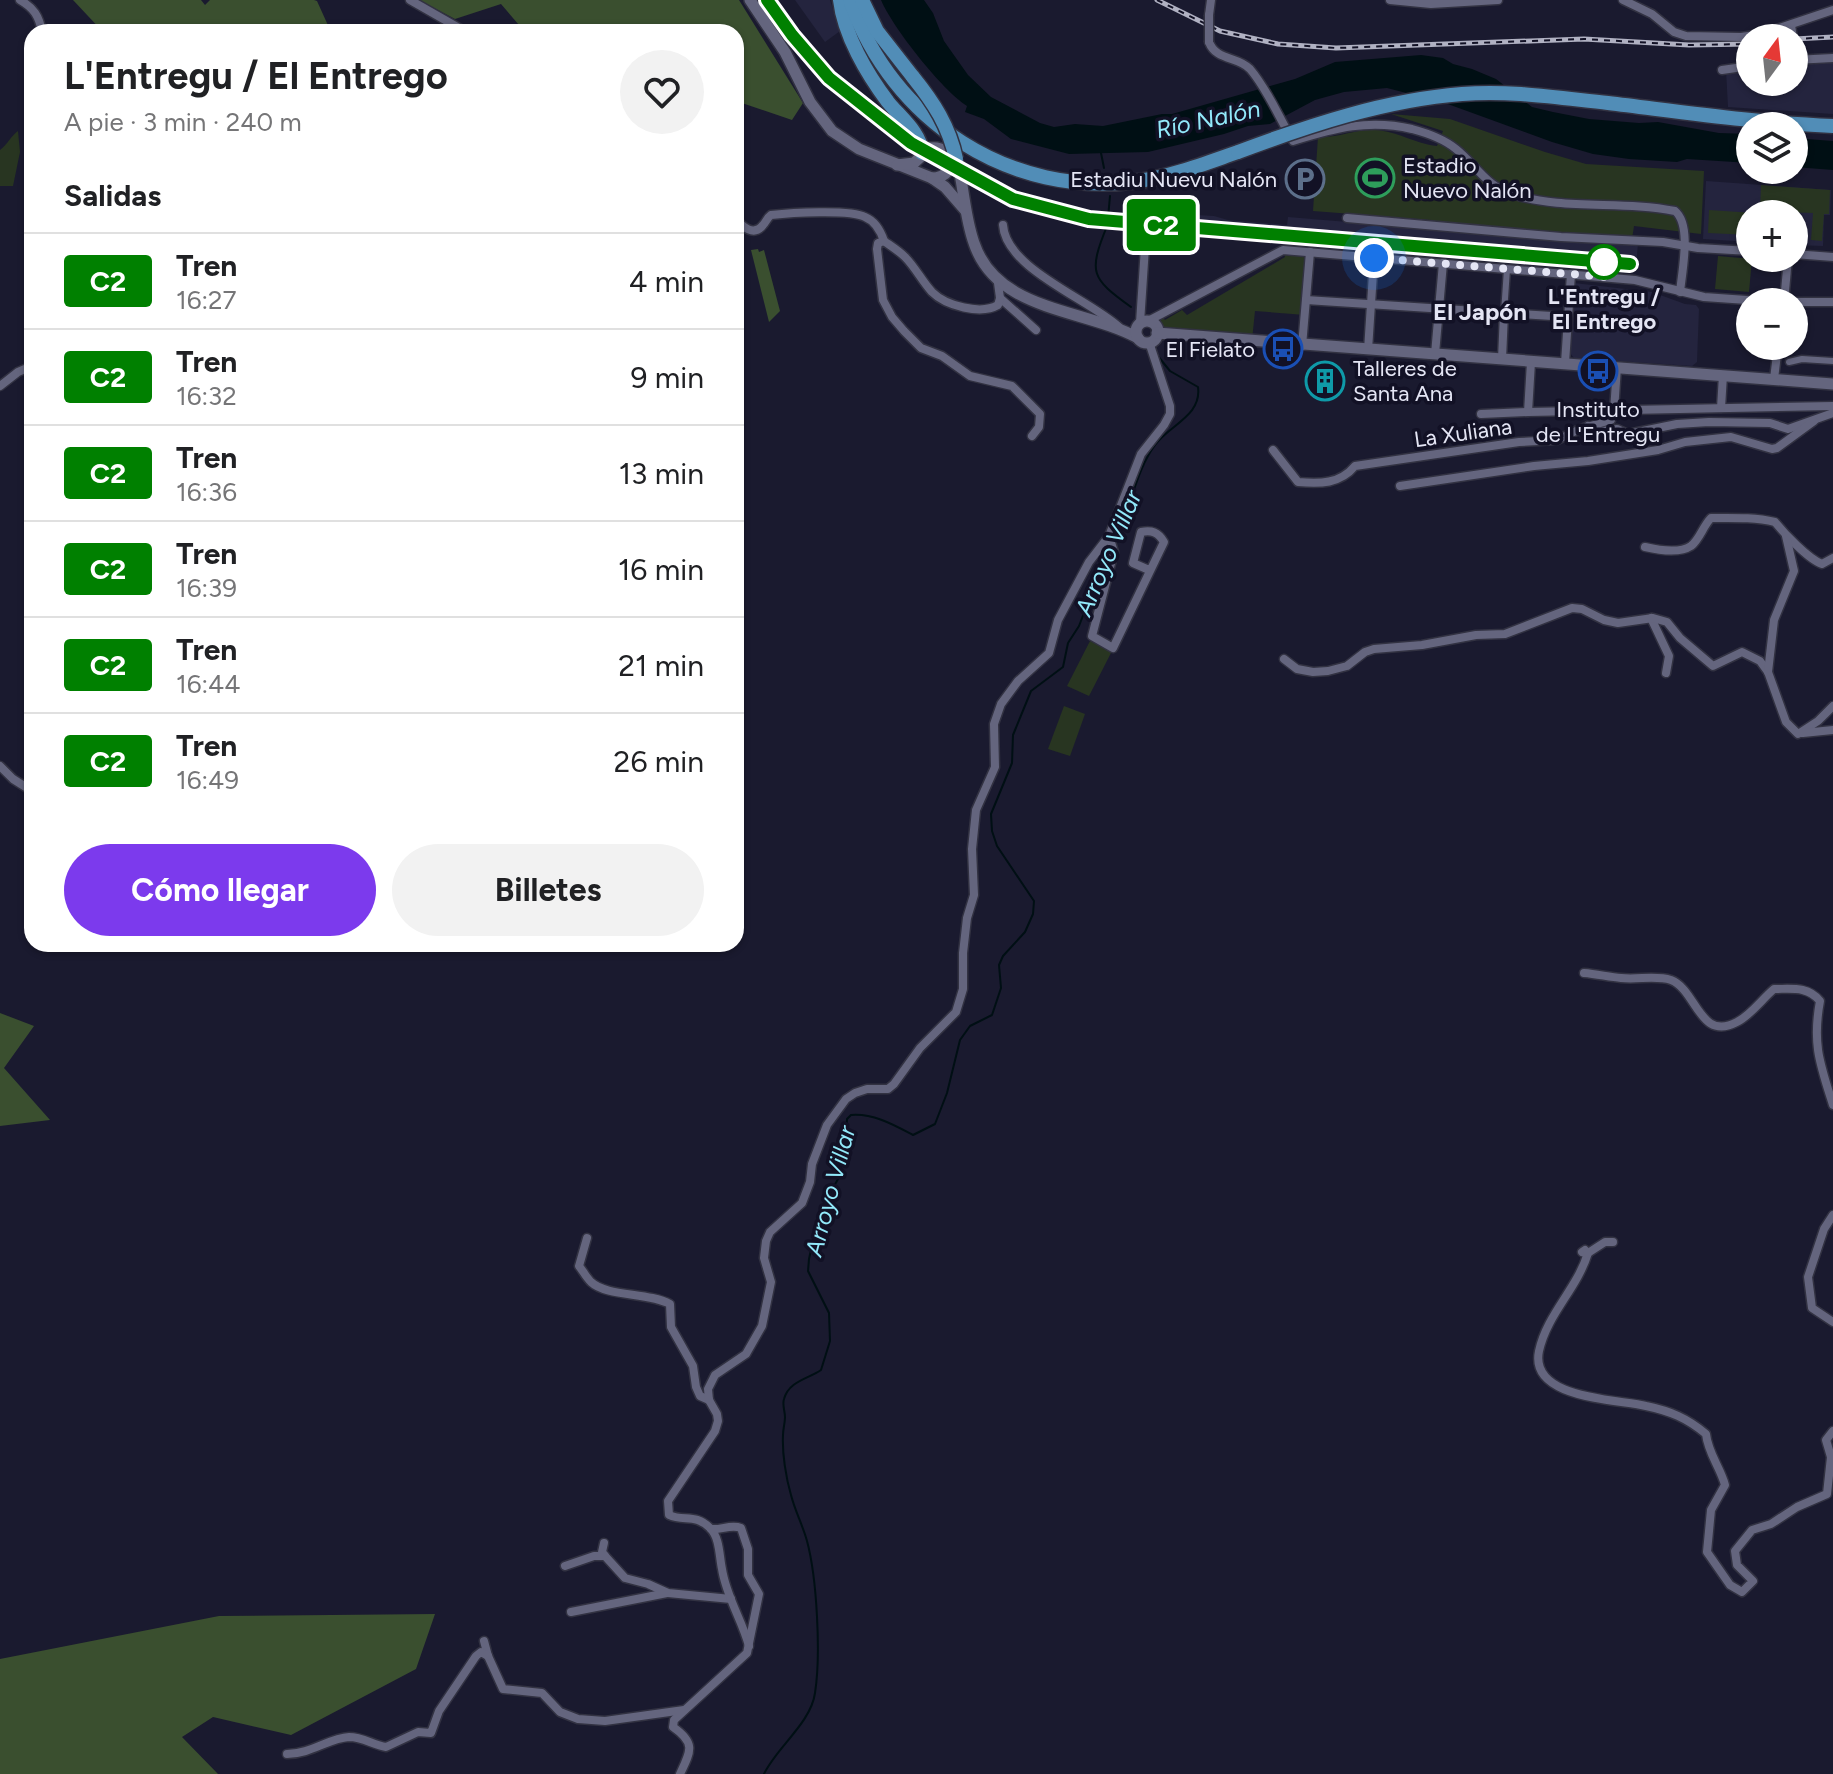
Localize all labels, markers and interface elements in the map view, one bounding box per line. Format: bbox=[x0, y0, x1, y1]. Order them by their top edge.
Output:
north arrow bbox=[1736, 24, 1808, 96]
map controls bbox=[1736, 24, 1808, 360]
button: heart bbox=[620, 50, 704, 134]
text: L'Entregu / El Entrego bbox=[64, 53, 448, 99]
water label: Río Nalón bbox=[1153, 94, 1263, 144]
text: A pie · 3 min · 240 m bbox=[64, 106, 302, 138]
button: layers bbox=[1736, 112, 1808, 184]
place label: Estadio Nuevo Nalón bbox=[1403, 152, 1532, 204]
sports icon: Estadio Nuevo Nalón bbox=[1354, 157, 1396, 199]
parking icon: Estadiu Nuevu Nalón bbox=[1284, 158, 1326, 200]
place label: Estadiu Nuevu Nalón bbox=[1070, 166, 1277, 193]
text: Salidas bbox=[64, 177, 161, 214]
line badge: C2 bbox=[1125, 199, 1197, 251]
button: + bbox=[1736, 200, 1808, 272]
text: C2 bbox=[1143, 208, 1179, 242]
your location bbox=[1354, 238, 1394, 278]
marker: L'Entregu / El Entrego bbox=[1587, 245, 1621, 279]
text: Tren bbox=[176, 247, 237, 284]
text: 4 min bbox=[629, 263, 704, 300]
text: C2 bbox=[90, 264, 126, 298]
place label: L'Entregu / El Entrego bbox=[1548, 283, 1661, 335]
text: 16:27 bbox=[176, 284, 237, 316]
button: − bbox=[1736, 288, 1808, 360]
district label: El Japón bbox=[1433, 297, 1527, 326]
bus stop icon: El Fielato bbox=[1262, 328, 1304, 370]
place label: El Fielato bbox=[1166, 336, 1255, 363]
text: Tren bbox=[176, 343, 237, 380]
bus stop icon: Instituto de L'Entregu bbox=[1577, 350, 1619, 392]
place label: Talleres de Santa Ana bbox=[1353, 355, 1457, 407]
text: 9 min bbox=[630, 359, 704, 396]
text: C2 bbox=[90, 360, 126, 394]
building icon: Talleres de Santa Ana bbox=[1304, 360, 1346, 402]
text: 16:32 bbox=[176, 380, 237, 412]
place label: Instituto de L'Entregu bbox=[1536, 396, 1660, 448]
street label: La Xuliana bbox=[1412, 413, 1514, 453]
text: Tren bbox=[176, 439, 237, 476]
text: 13 min bbox=[619, 455, 704, 492]
text: C2 bbox=[90, 456, 126, 490]
text: 16:36 bbox=[176, 476, 237, 508]
water label: Arroyo Villar bbox=[1068, 485, 1148, 621]
text: Tren bbox=[176, 535, 237, 572]
text: 16 min bbox=[618, 551, 704, 588]
text: C2 bbox=[90, 552, 126, 586]
text: 16:39 bbox=[176, 572, 237, 604]
text: Tren bbox=[176, 631, 237, 668]
text: 21 min bbox=[618, 647, 704, 684]
text: C2 bbox=[90, 648, 126, 682]
text: 16:44 bbox=[176, 668, 240, 700]
text: Tren bbox=[176, 727, 237, 764]
text: 26 min bbox=[614, 743, 704, 780]
text: C2 bbox=[90, 744, 126, 778]
text: 16:49 bbox=[176, 764, 239, 796]
button: Cómo llegar bbox=[64, 844, 376, 936]
button: Billetes bbox=[392, 844, 704, 936]
water label: Arroyo Villar bbox=[798, 1122, 862, 1260]

